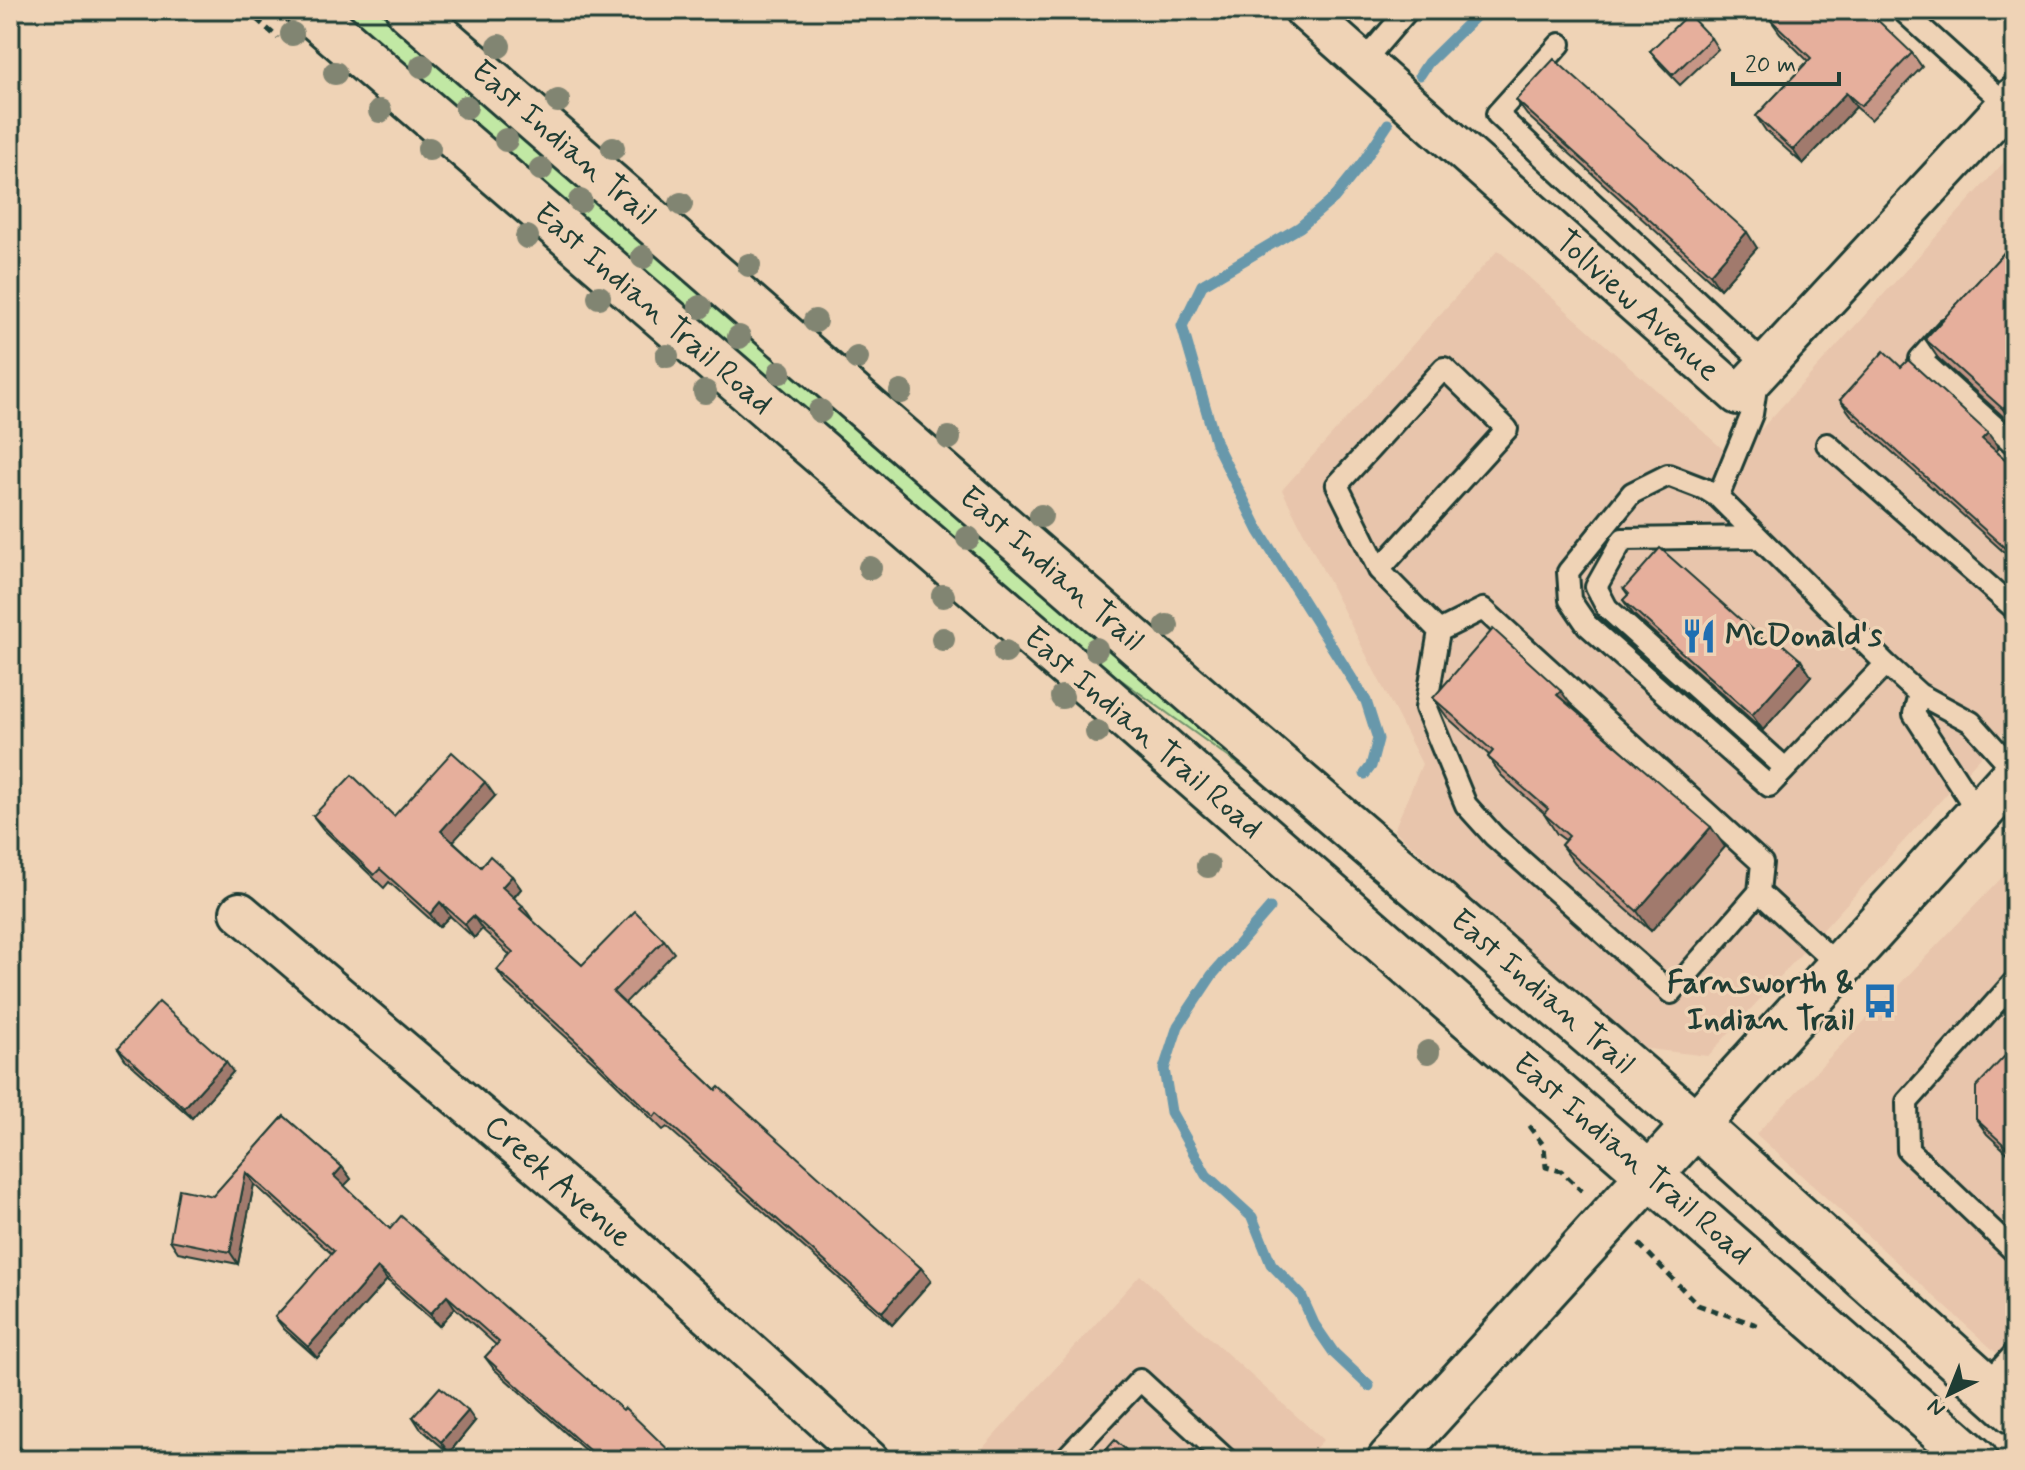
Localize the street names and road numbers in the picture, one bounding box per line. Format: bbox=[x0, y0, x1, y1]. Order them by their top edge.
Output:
street label: East Indian Trail bbox=[462, 51, 664, 235]
street label: East Indian Trail Road bbox=[524, 193, 782, 425]
street label: Tollview Avenue bbox=[1546, 221, 1728, 391]
street label: East Indian Trail bbox=[950, 477, 1152, 661]
street label: East Indian Trail Road bbox=[1014, 617, 1272, 849]
street label: East Indian Trail bbox=[1441, 900, 1643, 1084]
street label: East Indian Trail Road bbox=[1503, 1043, 1761, 1275]
street label: Creek Avenue bbox=[475, 1106, 641, 1258]

